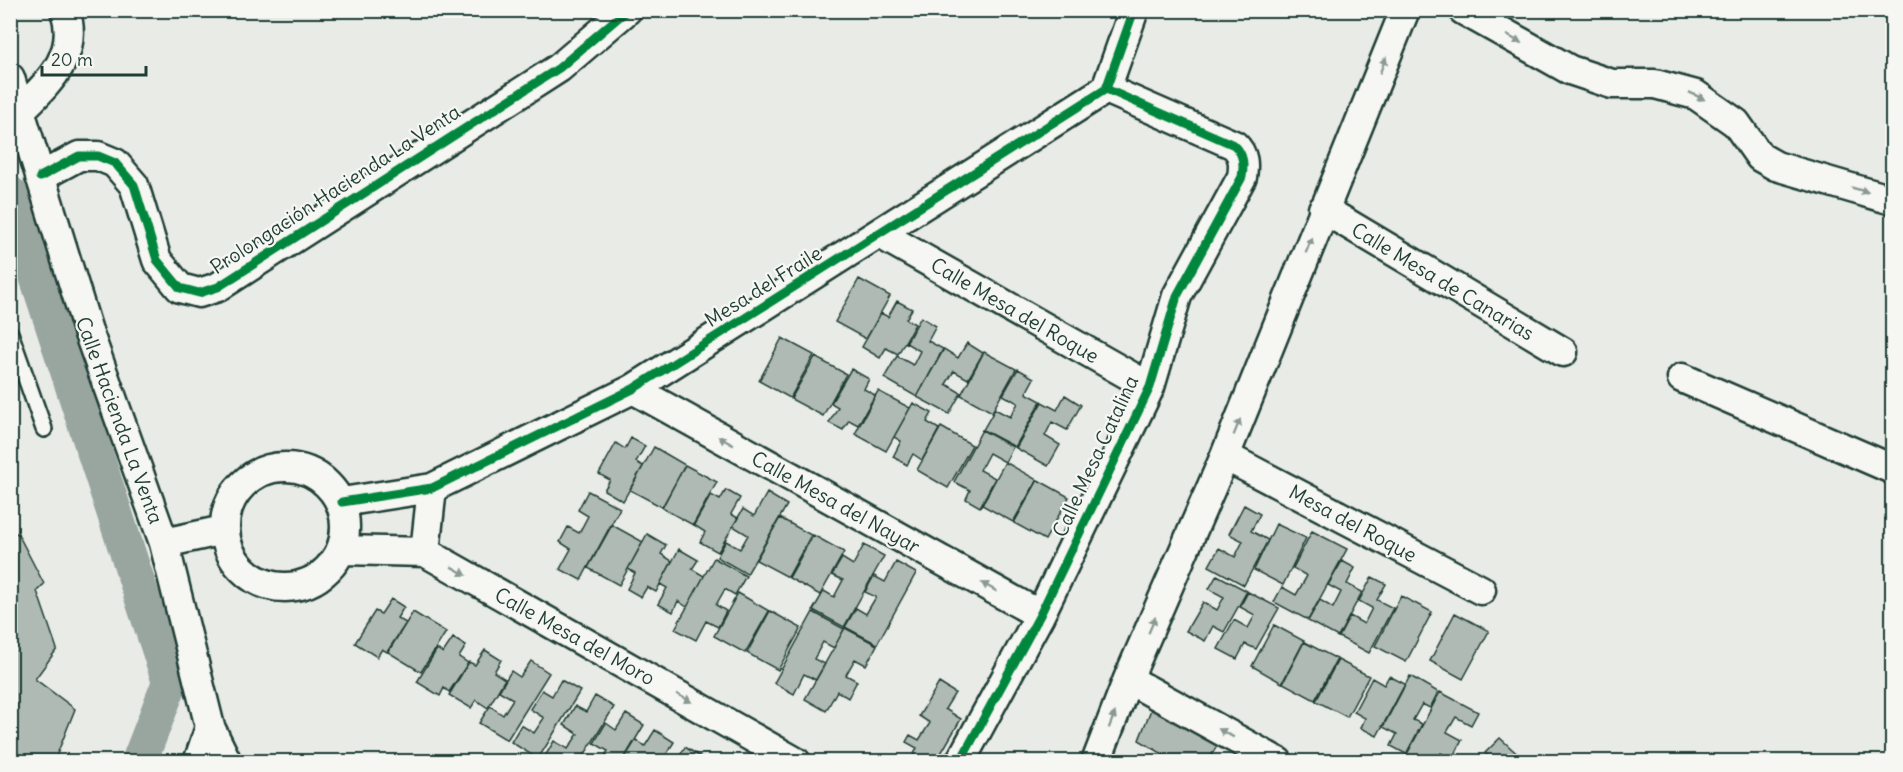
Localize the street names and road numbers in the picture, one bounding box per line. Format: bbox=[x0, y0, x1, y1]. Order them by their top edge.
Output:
street label: Prolongación Hacienda La Venta bbox=[205, 99, 465, 279]
street label: Calle Mesa de Canarias bbox=[1347, 217, 1539, 345]
street label: Mesa del Fraile bbox=[700, 240, 826, 332]
street label: Calle Mesa del Roque bbox=[926, 252, 1104, 368]
street label: Calle Hacienda La Venta bbox=[71, 313, 169, 527]
street label: Calle Mesa Catalina bbox=[1047, 371, 1143, 541]
street label: Calle Mesa del Nayar bbox=[747, 445, 925, 559]
street label: Mesa del Roque bbox=[1285, 479, 1421, 567]
street label: Calle Mesa del Moro bbox=[491, 582, 659, 690]

